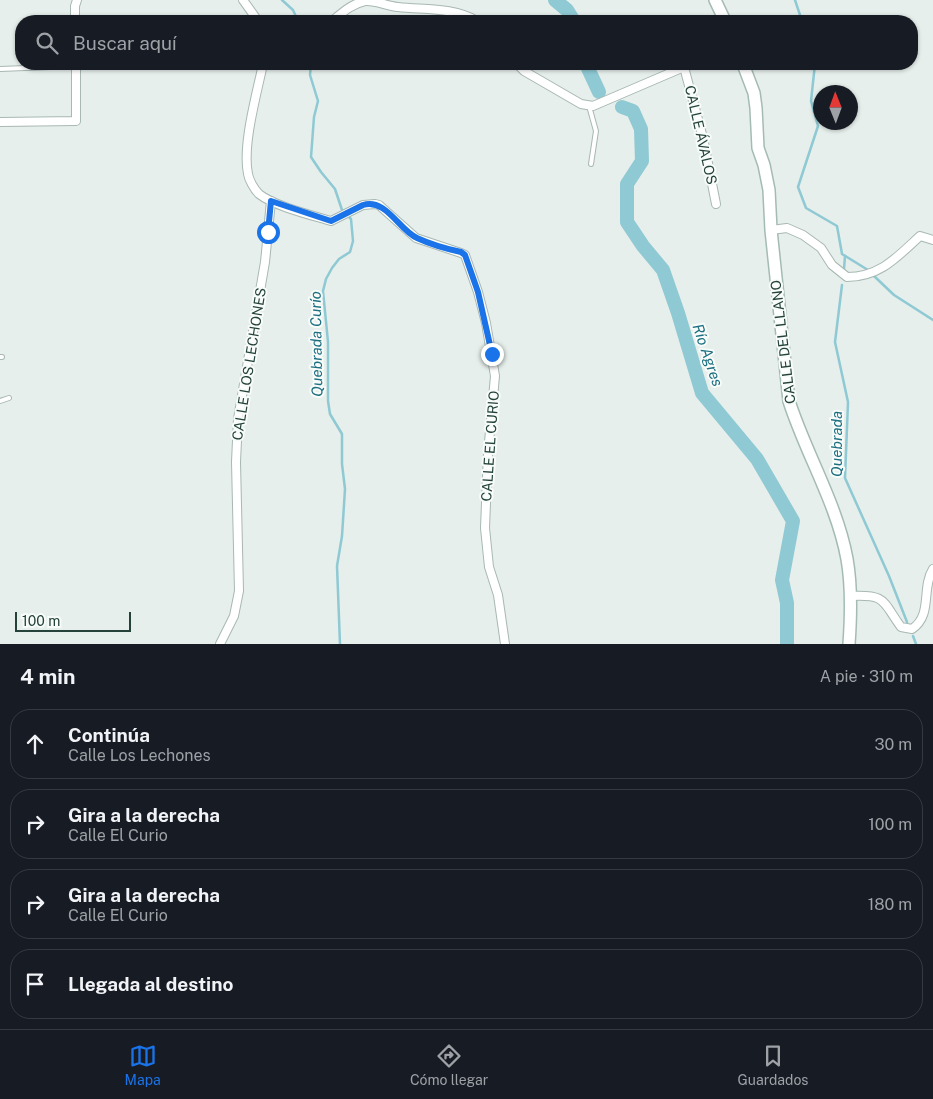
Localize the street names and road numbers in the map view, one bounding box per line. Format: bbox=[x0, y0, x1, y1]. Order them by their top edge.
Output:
street label: CALLE ÁVALOS bbox=[682, 84, 721, 186]
street label: CALLE DEL LLANO bbox=[767, 279, 799, 405]
street label: CALLE LOS LECHONES bbox=[229, 286, 269, 442]
street label: CALLE EL CURIO bbox=[478, 390, 502, 502]

